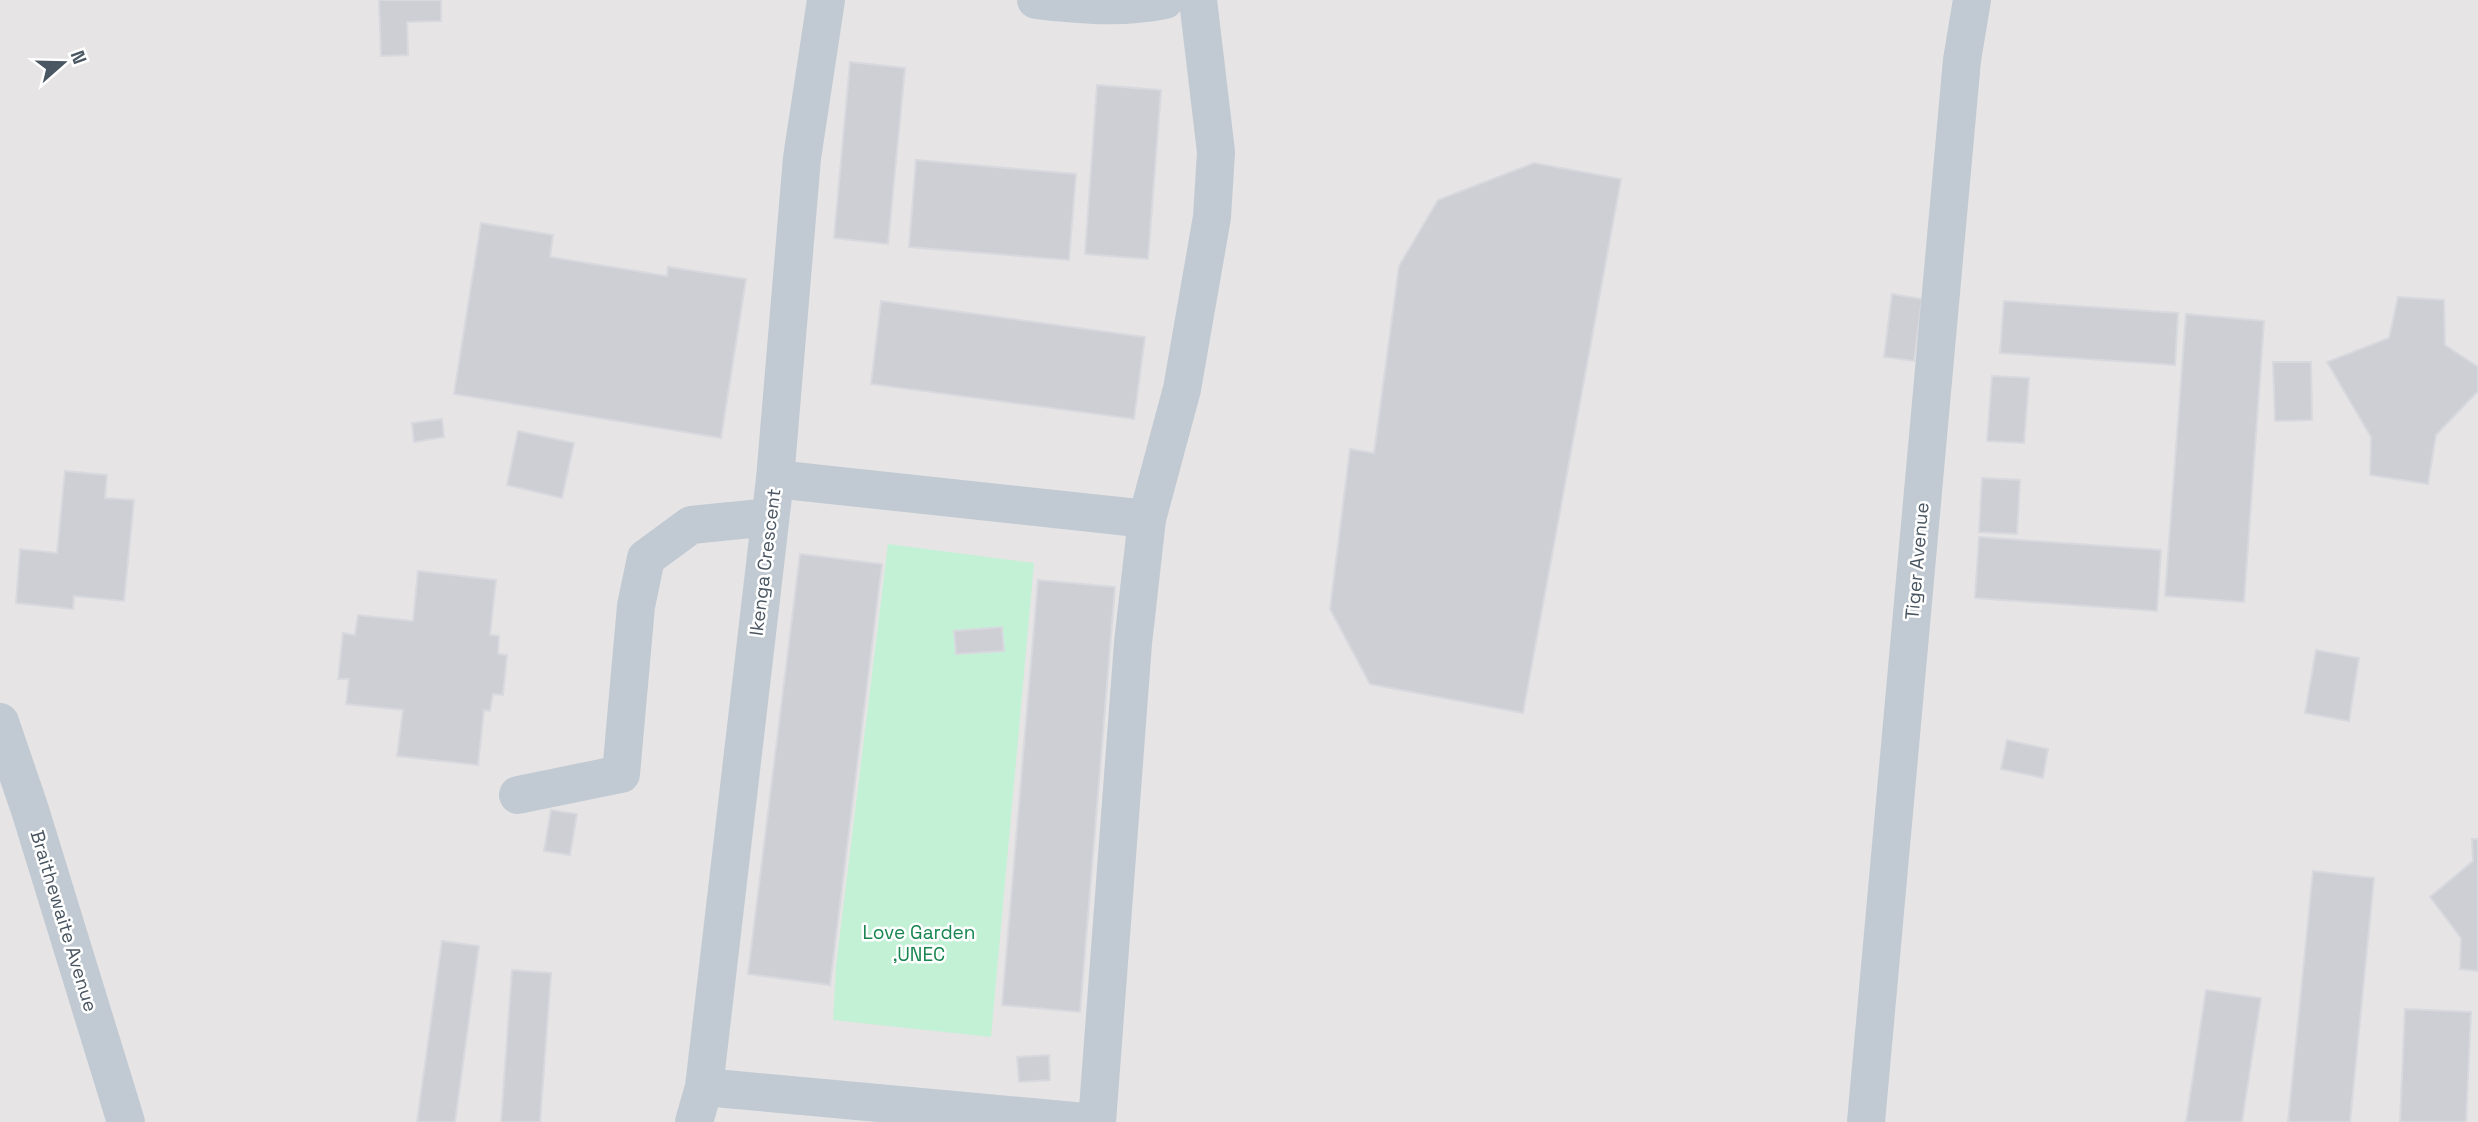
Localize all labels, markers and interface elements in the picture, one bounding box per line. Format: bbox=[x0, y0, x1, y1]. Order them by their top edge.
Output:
north arrow bbox=[28, 28, 98, 98]
text: N bbox=[65, 47, 92, 68]
street label: Ikenga Crescent bbox=[744, 487, 786, 637]
street label: Tiger Avenue bbox=[1899, 501, 1935, 621]
street label: Braithewaite Avenue bbox=[24, 827, 104, 1015]
park label: Love Garden ,UNEC bbox=[862, 920, 976, 967]

